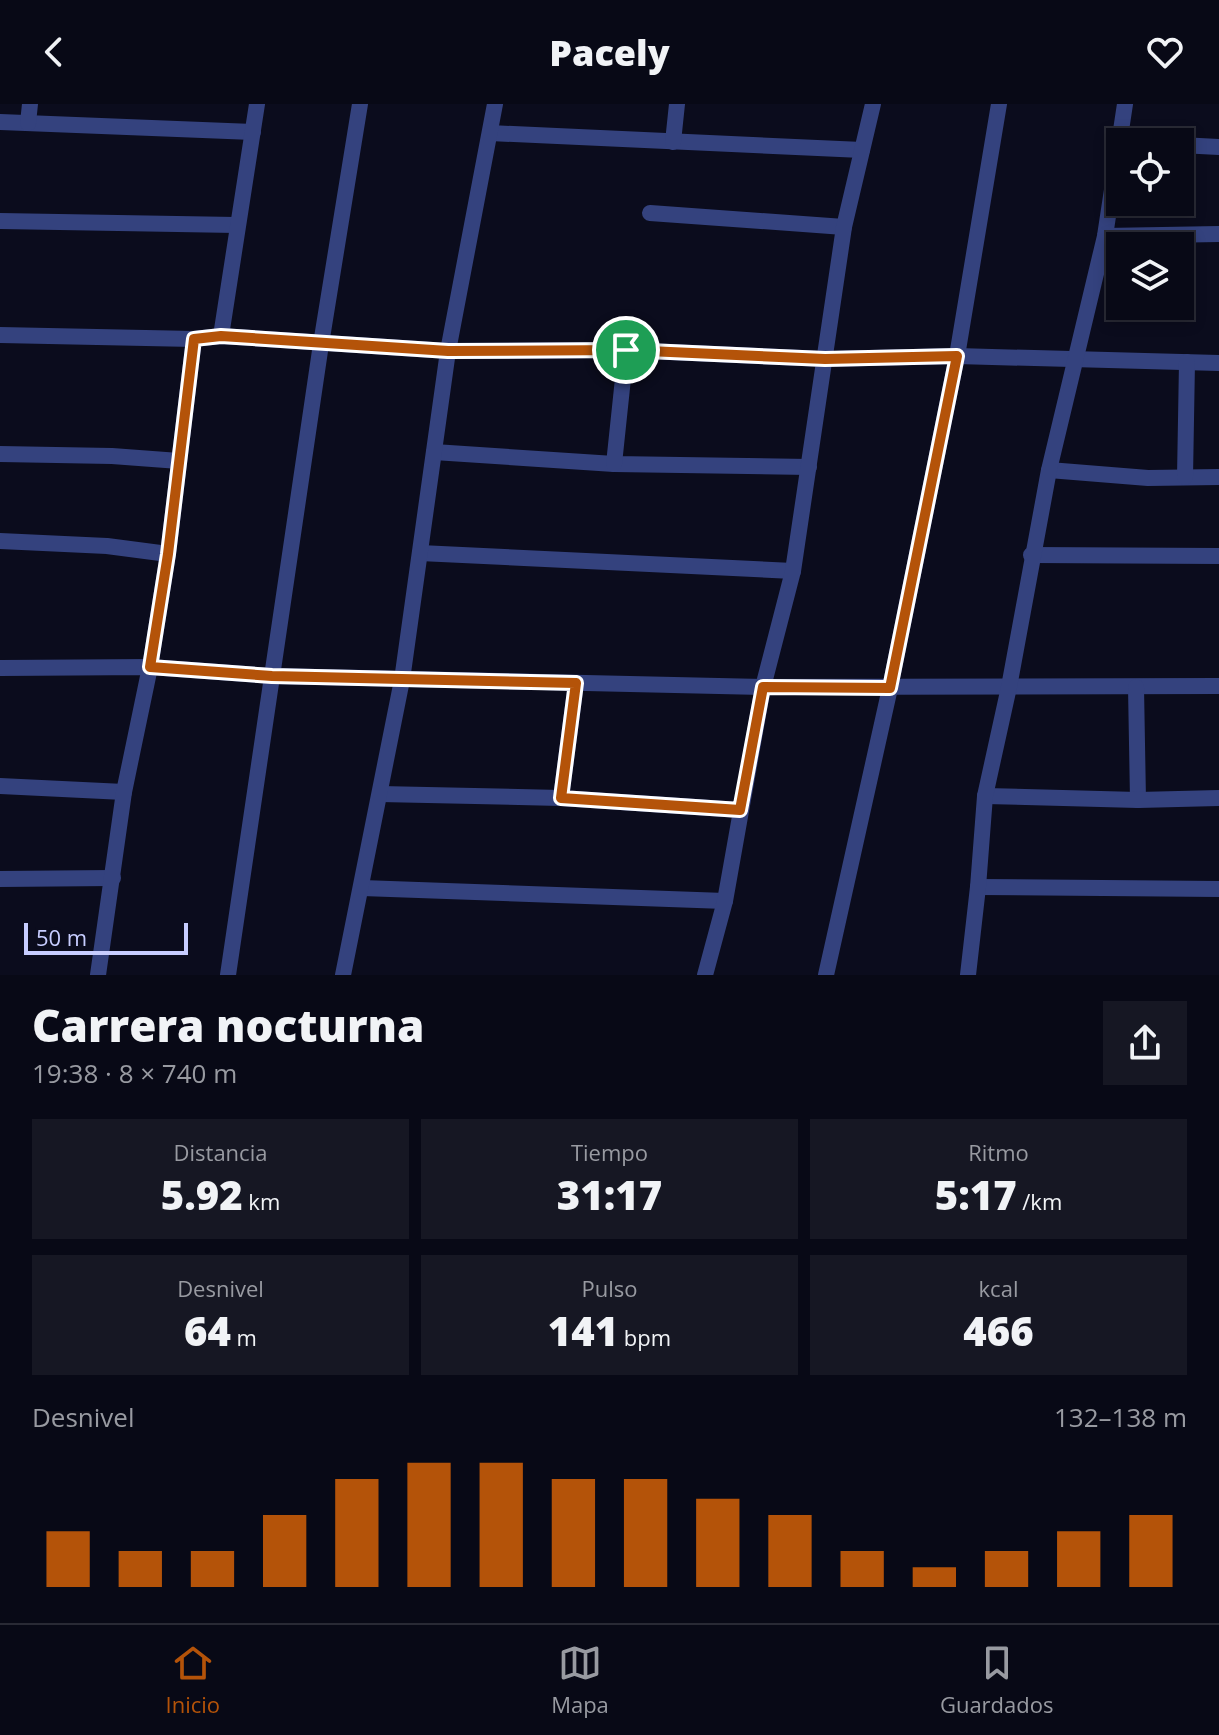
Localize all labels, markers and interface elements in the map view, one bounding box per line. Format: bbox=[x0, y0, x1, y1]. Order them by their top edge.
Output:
text: Pacely bbox=[549, 28, 670, 77]
icon: back bbox=[32, 30, 76, 74]
icon: heart bbox=[1143, 30, 1187, 74]
map controls bbox=[1106, 128, 1194, 320]
button: locate bbox=[1106, 128, 1194, 216]
button: layers bbox=[1106, 232, 1194, 320]
pin bbox=[592, 316, 660, 384]
icon: arrive bbox=[604, 328, 648, 372]
scale bar bbox=[24, 919, 188, 955]
text: 50 m bbox=[36, 922, 87, 952]
text: Carrera nocturna bbox=[32, 995, 424, 1055]
button: share bbox=[1103, 1001, 1187, 1085]
text: 19:38 · 8 × 740 m bbox=[32, 1055, 237, 1091]
text: Distancia bbox=[174, 1137, 267, 1167]
text: Tiempo bbox=[571, 1137, 648, 1167]
text: Ritmo bbox=[968, 1137, 1029, 1167]
text: 5.92 bbox=[161, 1167, 243, 1222]
text: 31:17 bbox=[557, 1167, 662, 1222]
text: 5:17 bbox=[935, 1167, 1017, 1222]
text: km bbox=[243, 1186, 280, 1216]
text: /km bbox=[1017, 1186, 1062, 1216]
text: Desnivel bbox=[177, 1273, 264, 1303]
text: Pulso bbox=[582, 1273, 638, 1303]
text: kcal bbox=[979, 1273, 1018, 1303]
text: 64 bbox=[184, 1303, 231, 1358]
text: 141 bbox=[548, 1303, 618, 1358]
text: 466 bbox=[963, 1303, 1034, 1358]
text: m bbox=[231, 1322, 257, 1352]
text: bpm bbox=[618, 1322, 671, 1352]
text: Desnivel bbox=[32, 1399, 135, 1435]
text: 132–138 m bbox=[1054, 1399, 1187, 1435]
tab: Inicio bbox=[166, 1641, 220, 1719]
tab: Mapa bbox=[551, 1641, 609, 1719]
tab: Guardados bbox=[940, 1641, 1053, 1719]

